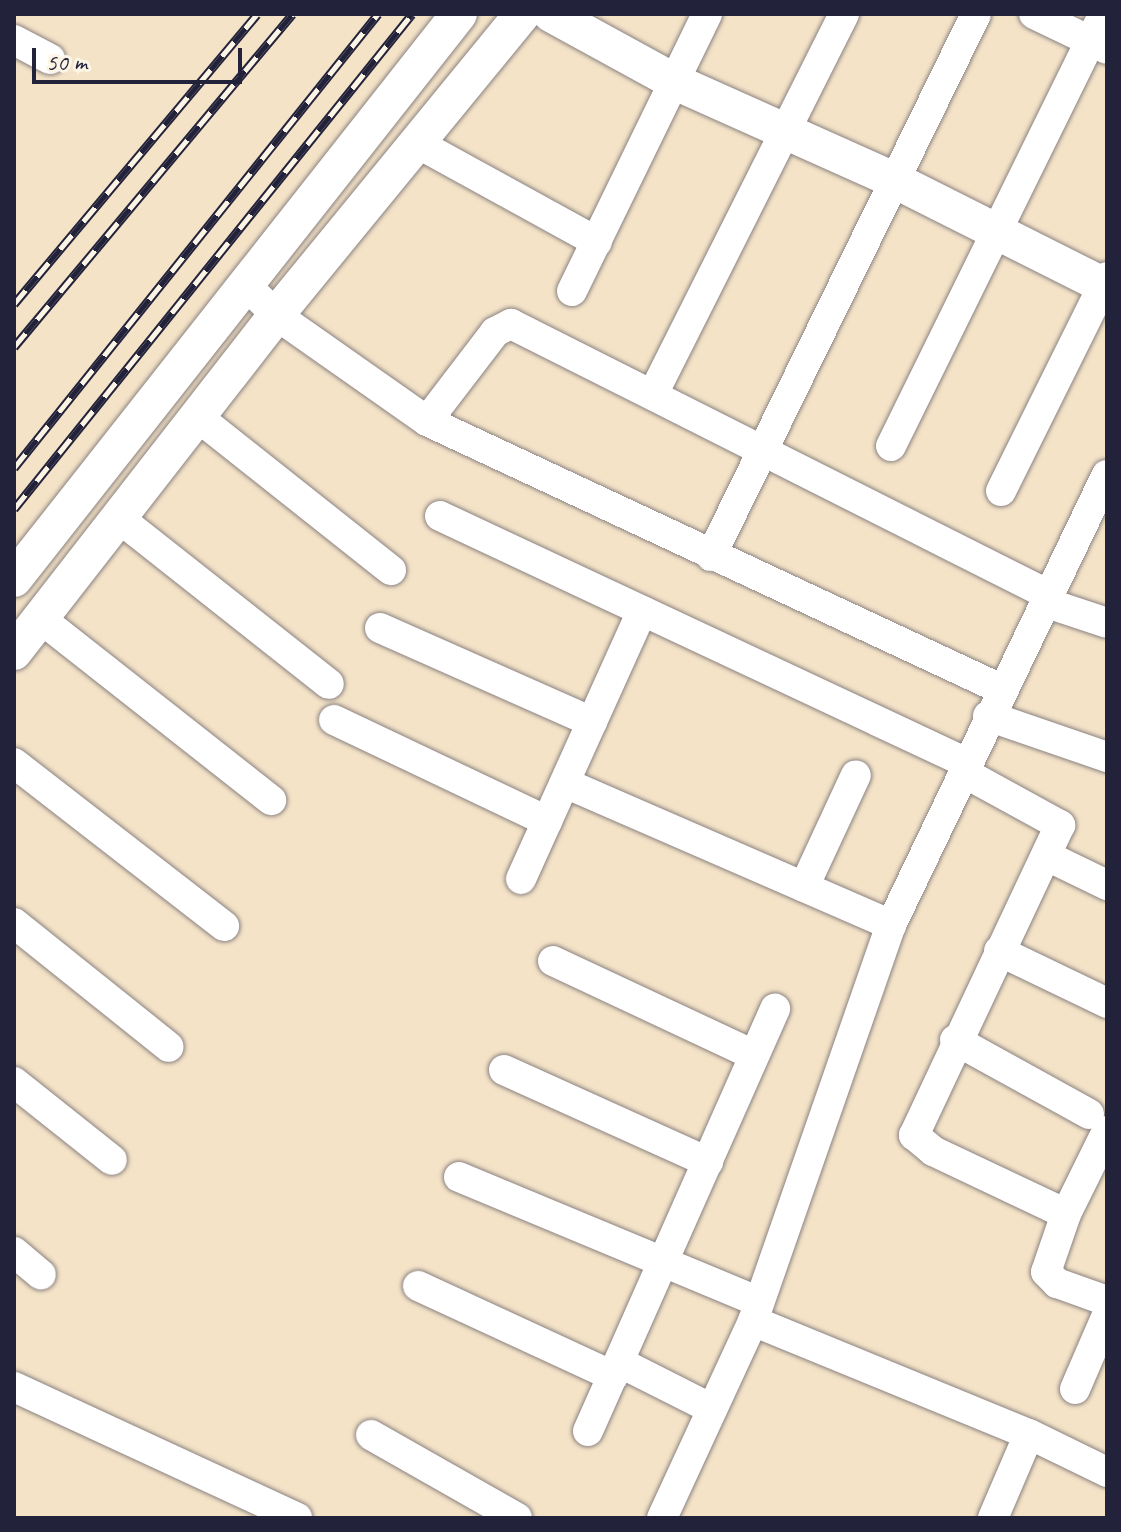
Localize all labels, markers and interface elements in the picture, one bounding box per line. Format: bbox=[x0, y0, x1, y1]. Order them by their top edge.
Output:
scale bar bbox=[36, 32, 246, 82]
text: 50 m bbox=[46, 47, 87, 77]

